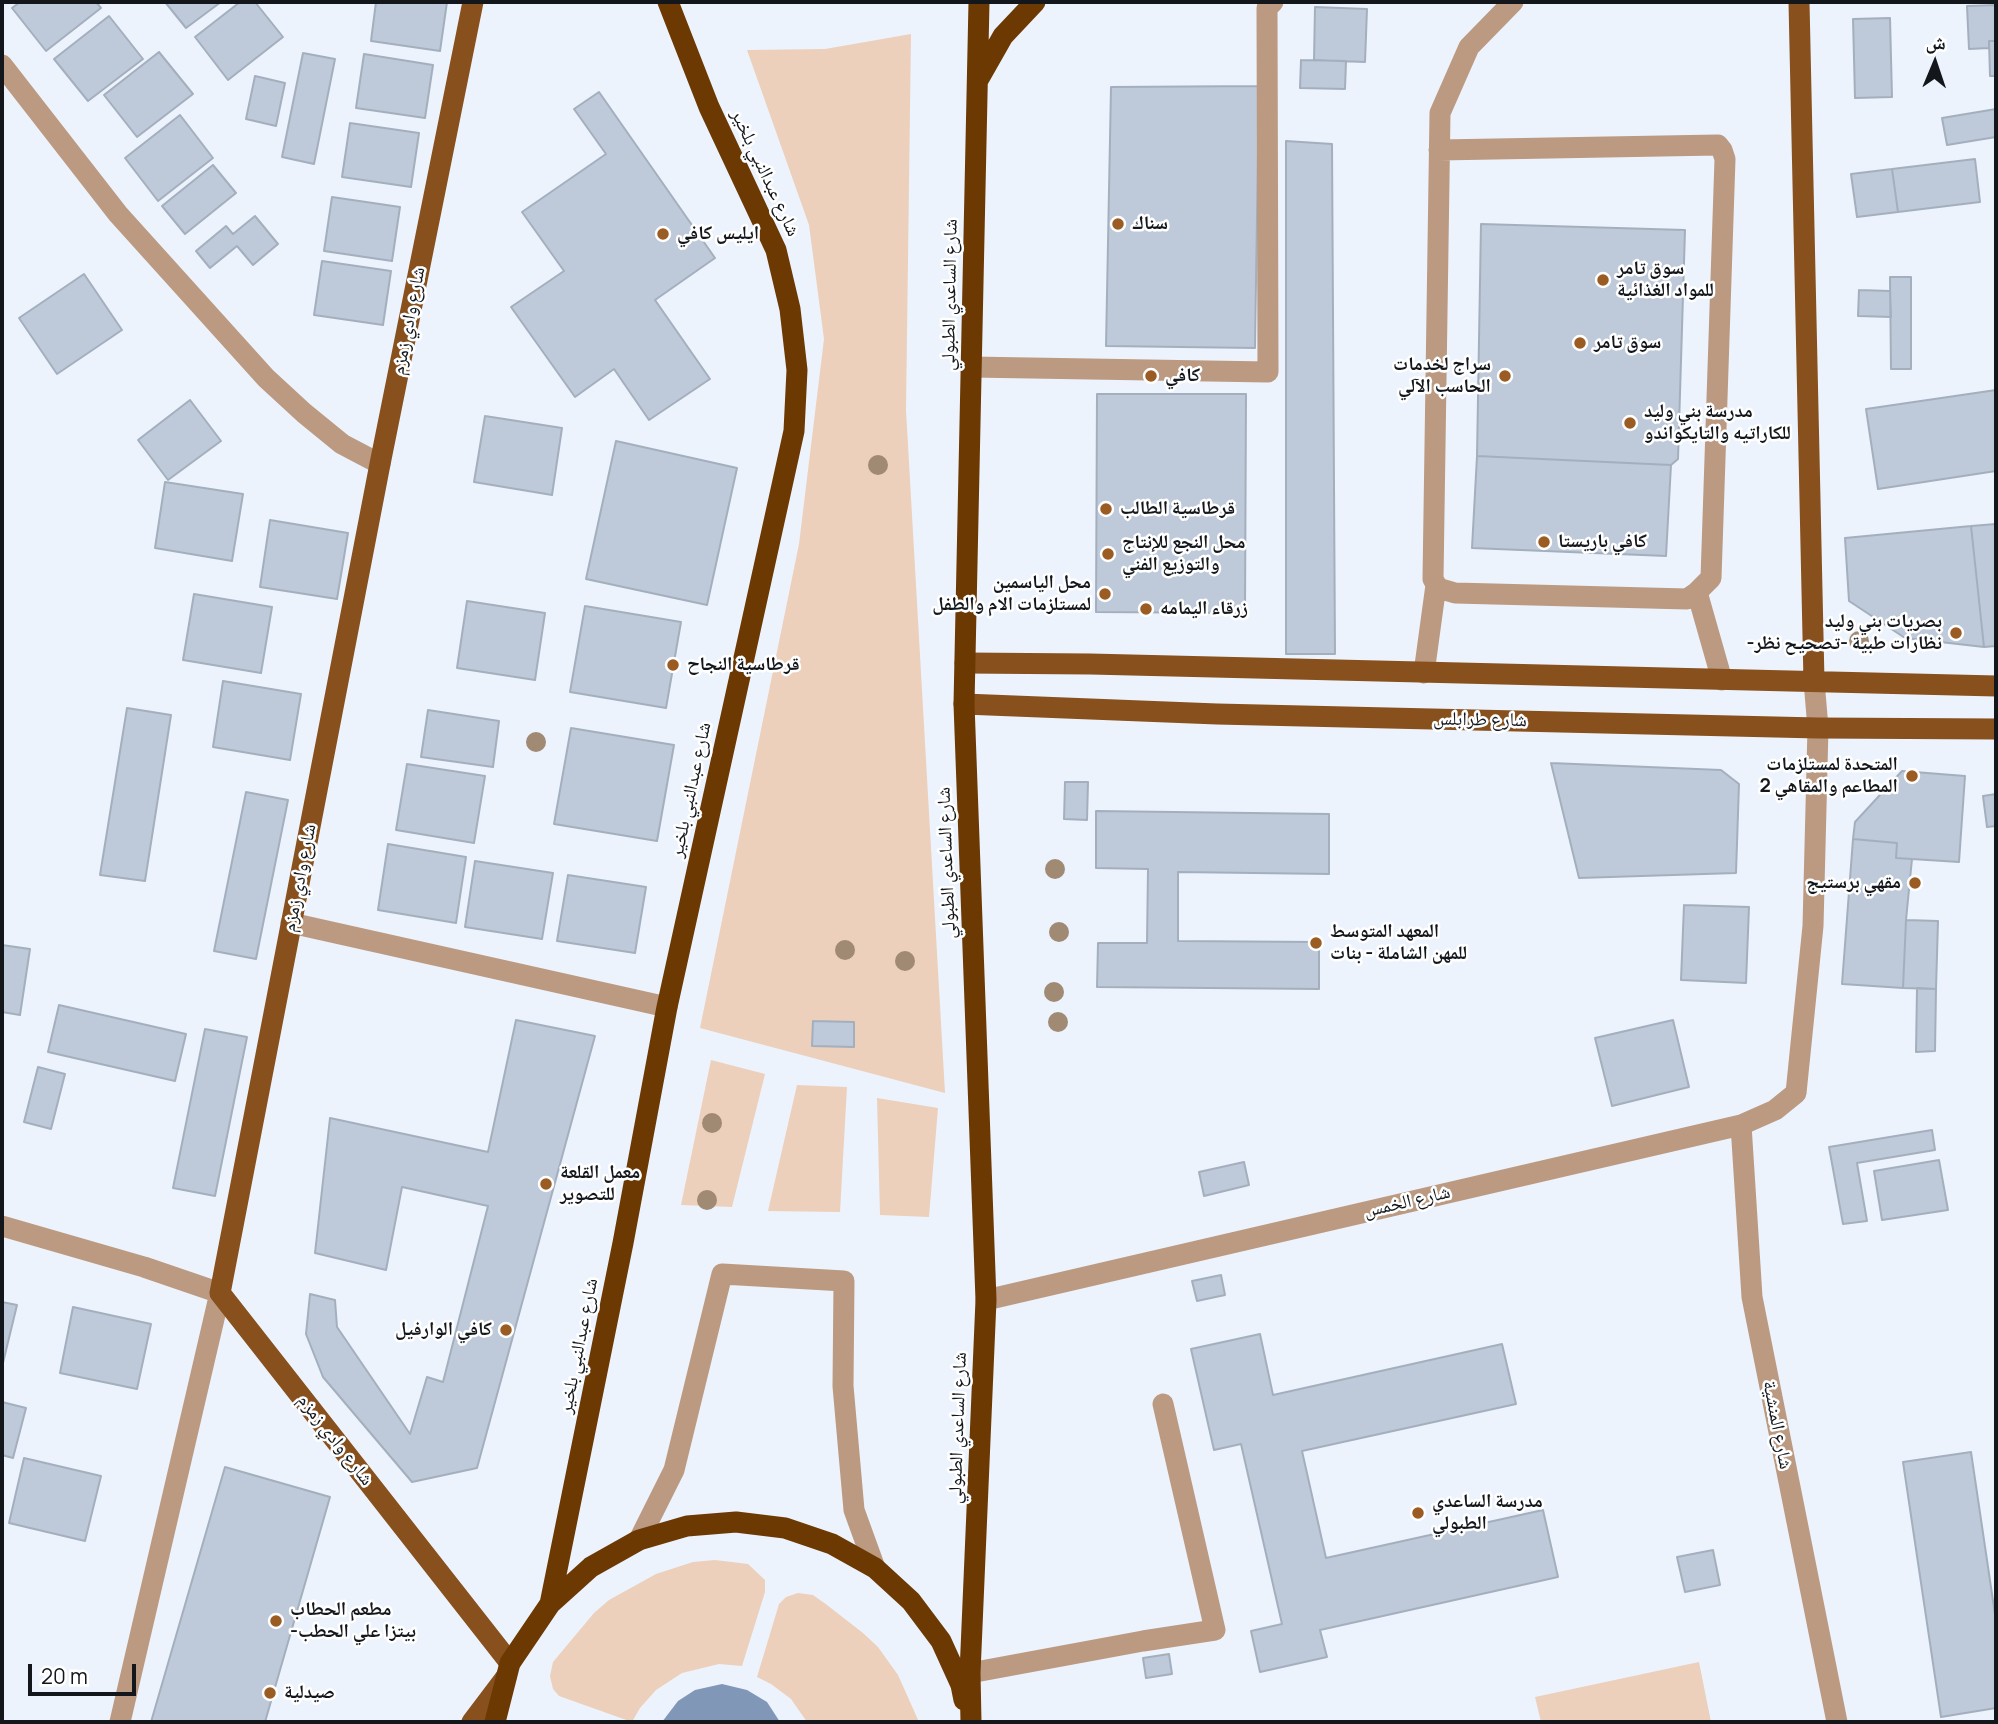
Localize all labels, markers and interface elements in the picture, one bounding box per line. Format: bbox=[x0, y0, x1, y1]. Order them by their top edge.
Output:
north arrow bbox=[1900, 28, 1970, 98]
text: ش bbox=[1925, 29, 1946, 55]
street label: شارع عبدالنبي بلخير bbox=[726, 106, 804, 240]
place label: سناك bbox=[1132, 213, 1168, 235]
marker: سناك bbox=[1110, 216, 1126, 232]
street label: شارع الساعدي الطبولي bbox=[937, 219, 963, 371]
place label: ايليس كافي bbox=[677, 223, 759, 245]
marker: ايليس كافي bbox=[655, 226, 671, 242]
place label: سوق تامر للمواد الغذائية bbox=[1617, 258, 1714, 302]
street label: شارع وادي زمزم bbox=[387, 265, 431, 377]
marker: سوق تامر للمواد الغذائية bbox=[1595, 272, 1611, 288]
place label: سوق تامر bbox=[1594, 332, 1661, 354]
marker: سوق تامر bbox=[1572, 335, 1588, 351]
place label: سراج لخدمات الحاسب الآلي bbox=[1393, 354, 1491, 398]
place label: كافي bbox=[1165, 365, 1200, 387]
marker: كافي bbox=[1143, 368, 1159, 384]
marker: سراج لخدمات الحاسب الآلي bbox=[1497, 368, 1513, 384]
place label: مدرسة بني وليد للكاراتيه والتايكواندو bbox=[1644, 401, 1791, 445]
marker: مدرسة بني وليد للكاراتيه والتايكواندو bbox=[1622, 415, 1638, 431]
place label: قرطاسية الطالب bbox=[1120, 498, 1235, 520]
marker: قرطاسية الطالب bbox=[1098, 501, 1114, 517]
place label: كافي باريستا bbox=[1558, 531, 1647, 553]
place label: محل النجع للإنتاج والتوزيع الفني bbox=[1122, 532, 1245, 576]
marker: كافي باريستا bbox=[1536, 534, 1552, 550]
marker: محل النجع للإنتاج والتوزيع الفني bbox=[1100, 546, 1116, 562]
place label: محل الياسمين لمستلزمات الام والطفل bbox=[932, 572, 1091, 616]
marker: محل الياسمين لمستلزمات الام والطفل bbox=[1097, 586, 1113, 602]
place label: زرقاء اليمامه bbox=[1160, 598, 1248, 620]
marker: زرقاء اليمامه bbox=[1138, 601, 1154, 617]
place label: بصريات بني وليد -نظارات طبية -تصحيح نظر bbox=[1746, 611, 1942, 655]
marker: بصريات بني وليد -نظارات طبية -تصحيح نظر bbox=[1948, 625, 1964, 641]
place label: قرطاسية النجاح bbox=[687, 654, 800, 676]
marker: قرطاسية النجاح bbox=[665, 657, 681, 673]
street label: شارع طرابلس bbox=[1433, 708, 1527, 732]
street label: شارع عبدالنبي بلخير bbox=[666, 720, 716, 860]
place label: المتحدة لمستلزمات المطاعم والمقاهي 2 bbox=[1759, 754, 1898, 798]
marker: المتحدة لمستلزمات المطاعم والمقاهي 2 bbox=[1904, 768, 1920, 784]
street label: شارع الساعدي الطبولي bbox=[933, 787, 961, 939]
street label: شارع وادي زمزم bbox=[278, 822, 322, 934]
place label: مقهي برستيج bbox=[1806, 872, 1901, 894]
marker: مقهي برستيج bbox=[1907, 875, 1923, 891]
place label: المعهد المتوسط للمهن الشاملة - بنات bbox=[1330, 921, 1467, 965]
marker: المعهد المتوسط للمهن الشاملة - بنات bbox=[1308, 935, 1324, 951]
place label: معمل القلعة للتصوير bbox=[560, 1162, 640, 1206]
marker: معمل القلعة للتصوير bbox=[538, 1176, 554, 1192]
street label: شارع الخمس bbox=[1361, 1181, 1453, 1223]
street label: شارع عبدالنبي بلخير bbox=[555, 1276, 603, 1416]
place label: كافي الوارفيل bbox=[395, 1319, 492, 1341]
marker: كافي الوارفيل bbox=[498, 1322, 514, 1338]
street label: شارع الساعدي الطبولي bbox=[944, 1352, 972, 1504]
street label: شارع المنشية bbox=[1757, 1379, 1797, 1471]
street label: شارع وادي زمزم bbox=[292, 1390, 378, 1490]
place label: مدرسة الساعدي الطبولي bbox=[1432, 1491, 1543, 1535]
marker: مدرسة الساعدي الطبولي bbox=[1410, 1505, 1426, 1521]
place label: مطعم الحطاب -بيتزا علي الحطب bbox=[290, 1599, 416, 1643]
marker: مطعم الحطاب -بيتزا علي الحطب bbox=[268, 1613, 284, 1629]
scale bar bbox=[32, 1650, 140, 1694]
text: 20 m bbox=[41, 1662, 88, 1690]
place label: صيدلية bbox=[284, 1682, 335, 1704]
marker: صيدلية bbox=[262, 1685, 278, 1701]

